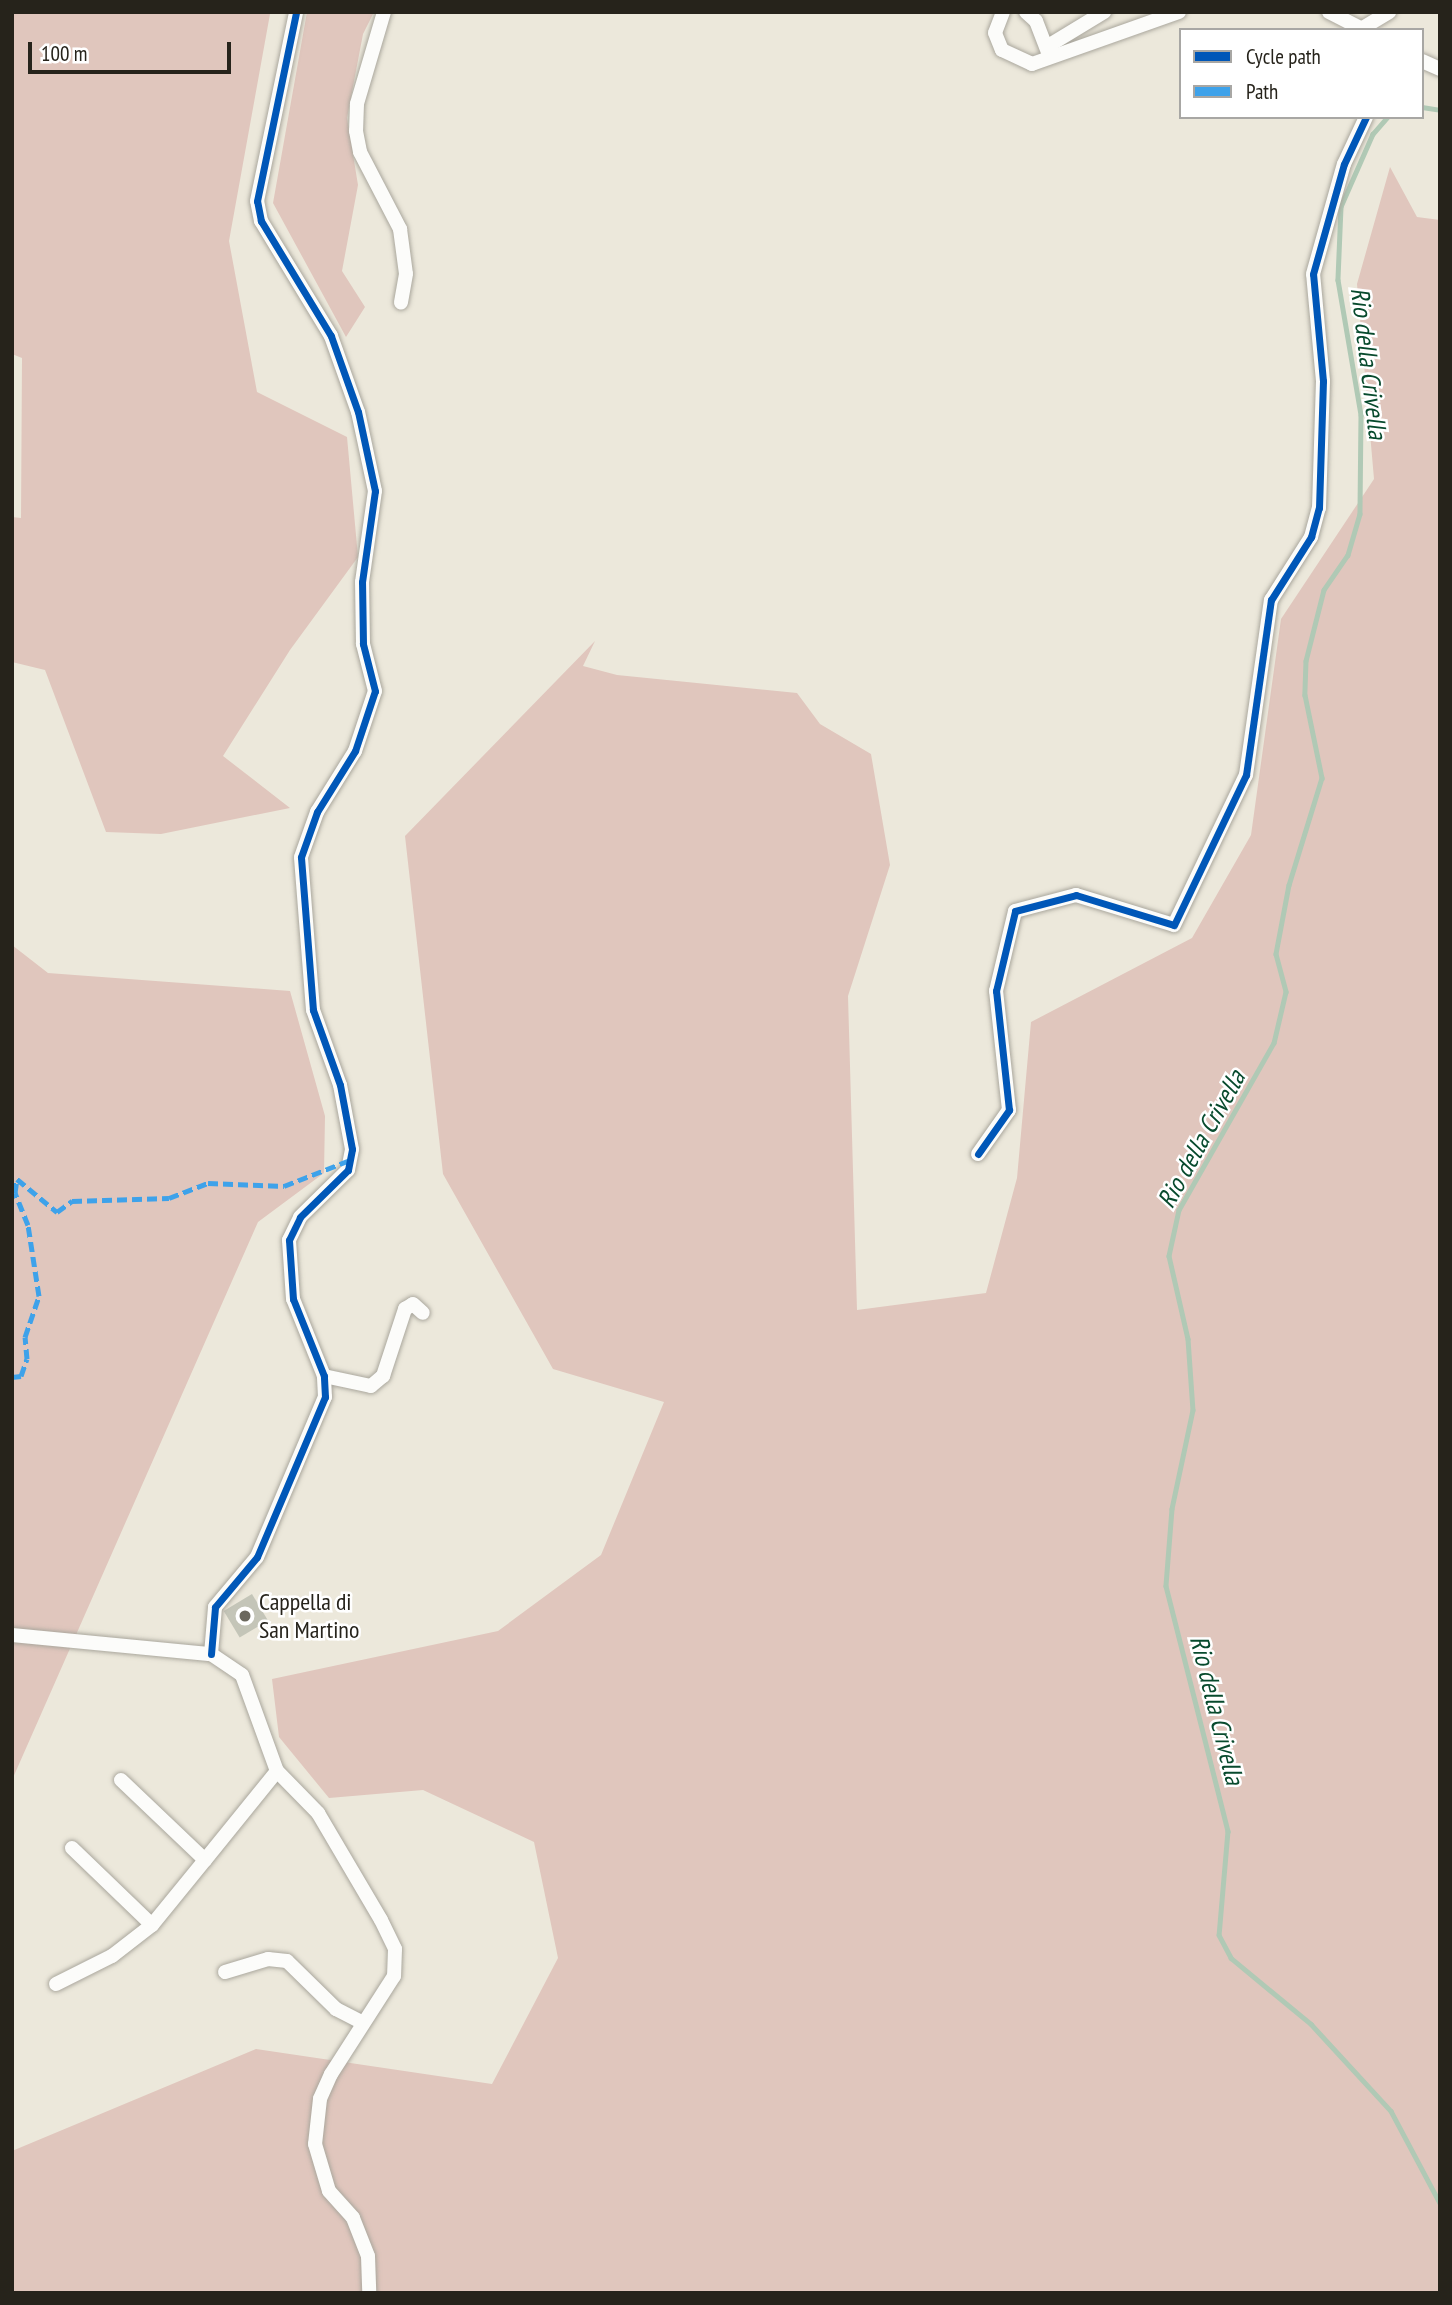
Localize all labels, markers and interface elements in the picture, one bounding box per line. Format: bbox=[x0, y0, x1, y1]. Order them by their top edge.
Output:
scale bar bbox=[32, 28, 234, 72]
legend bbox=[1179, 28, 1424, 119]
text: 100 m bbox=[41, 40, 87, 67]
text: Cycle path bbox=[1246, 43, 1321, 70]
text: Path bbox=[1246, 78, 1278, 105]
water label: Rio della Crivella bbox=[1344, 285, 1394, 441]
water label: Rio della Crivella bbox=[1150, 1065, 1252, 1213]
place label: Cappella di San Martino bbox=[259, 1588, 359, 1644]
marker: Cappella di San Martino bbox=[237, 1608, 253, 1624]
water label: Rio della Crivella bbox=[1183, 1632, 1251, 1788]

